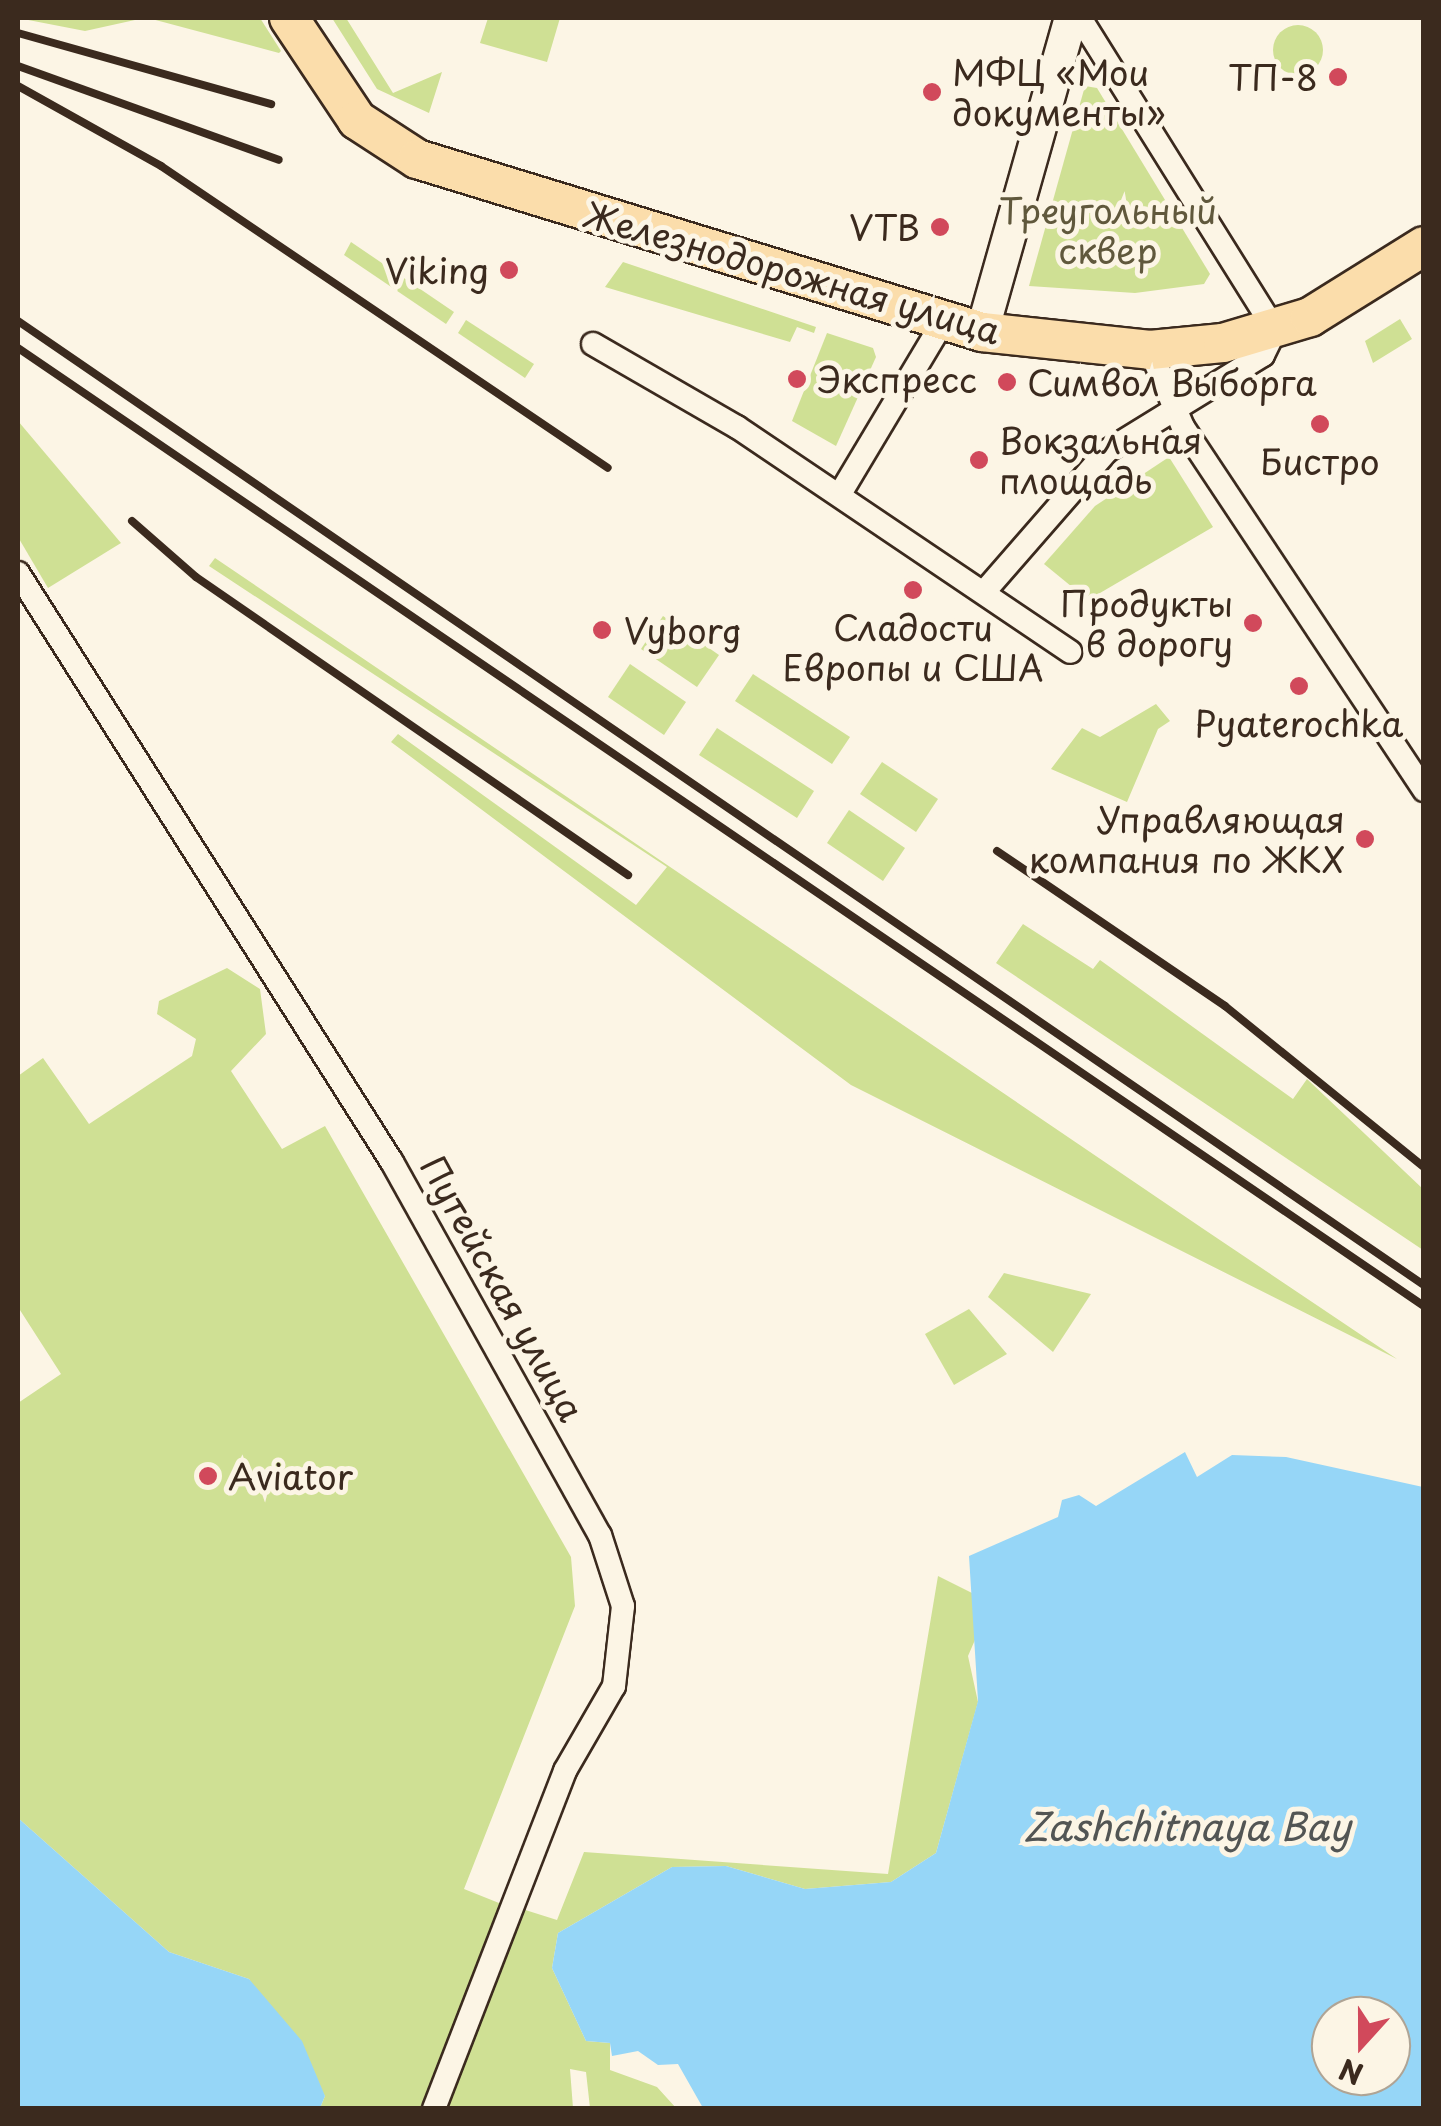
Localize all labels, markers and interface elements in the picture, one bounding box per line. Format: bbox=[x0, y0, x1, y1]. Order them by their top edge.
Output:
place label: МФЦ «Мои документы» bbox=[952, 51, 1166, 133]
place label: ТП-8 bbox=[1228, 56, 1318, 98]
marker: ТП-8 bbox=[1327, 66, 1349, 88]
marker: МФЦ «Мои документы» bbox=[921, 81, 943, 103]
park label: Треугольный сквер bbox=[999, 189, 1217, 271]
street label: Железнодорожная улица bbox=[578, 192, 1006, 352]
place label: VTB bbox=[849, 206, 920, 248]
marker: VTB bbox=[929, 216, 951, 238]
place label: Viking bbox=[385, 249, 489, 291]
marker: Viking bbox=[498, 259, 520, 281]
place label: Экспресс bbox=[817, 358, 977, 400]
place label: Символ Выборга bbox=[1027, 361, 1317, 403]
marker: Экспресс bbox=[786, 368, 808, 390]
marker: Символ Выборга bbox=[996, 371, 1018, 393]
marker: Бистро bbox=[1309, 413, 1331, 435]
place label: Вокзальная площадь bbox=[999, 419, 1202, 501]
place label: Бистро bbox=[1260, 440, 1380, 482]
marker: Вокзальная площадь bbox=[968, 449, 990, 471]
marker: Сладости Европы и США bbox=[902, 579, 924, 601]
place label: Продукты в дорогу bbox=[1060, 582, 1233, 664]
place label: Сладости Европы и США bbox=[781, 606, 1045, 688]
place label: Vyborg bbox=[624, 609, 742, 651]
marker: Продукты в дорогу bbox=[1242, 612, 1264, 634]
marker: Vyborg bbox=[589, 617, 615, 643]
marker: Pyaterochka bbox=[1288, 675, 1310, 697]
place label: Pyaterochka bbox=[1195, 702, 1403, 744]
place label: Управляющая компания по ЖКХ bbox=[1026, 798, 1345, 880]
marker: Управляющая компания по ЖКХ bbox=[1354, 828, 1376, 850]
street label: Путейская улица bbox=[412, 1147, 594, 1429]
place label: Aviator bbox=[228, 1455, 353, 1497]
marker: Aviator bbox=[197, 1465, 219, 1487]
water label: Zashchitnaya Bay bbox=[1023, 1803, 1351, 1849]
north arrow bbox=[1311, 1996, 1411, 2096]
text: N bbox=[1333, 2049, 1369, 2097]

